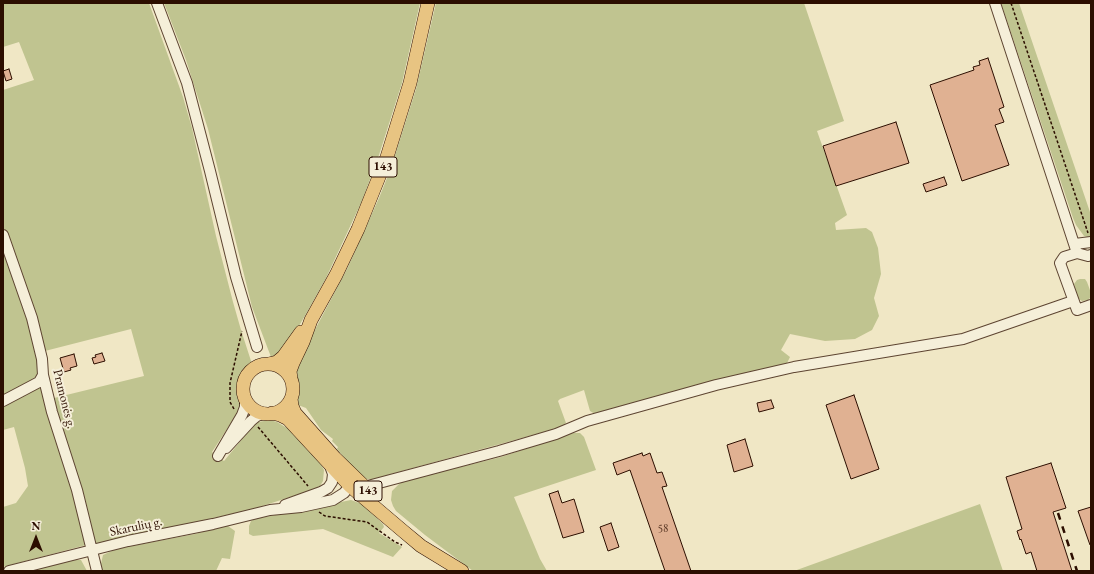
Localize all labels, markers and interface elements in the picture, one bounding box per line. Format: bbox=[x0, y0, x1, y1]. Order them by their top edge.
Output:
road number: 143 bbox=[369, 157, 397, 177]
street label: Pramonės g. bbox=[49, 368, 79, 430]
road number: 143 bbox=[354, 481, 382, 501]
street label: Skarulių g. bbox=[108, 514, 164, 540]
north arrow bbox=[16, 518, 56, 558]
text: N bbox=[32, 519, 40, 533]
house number: 58 bbox=[658, 522, 668, 536]

